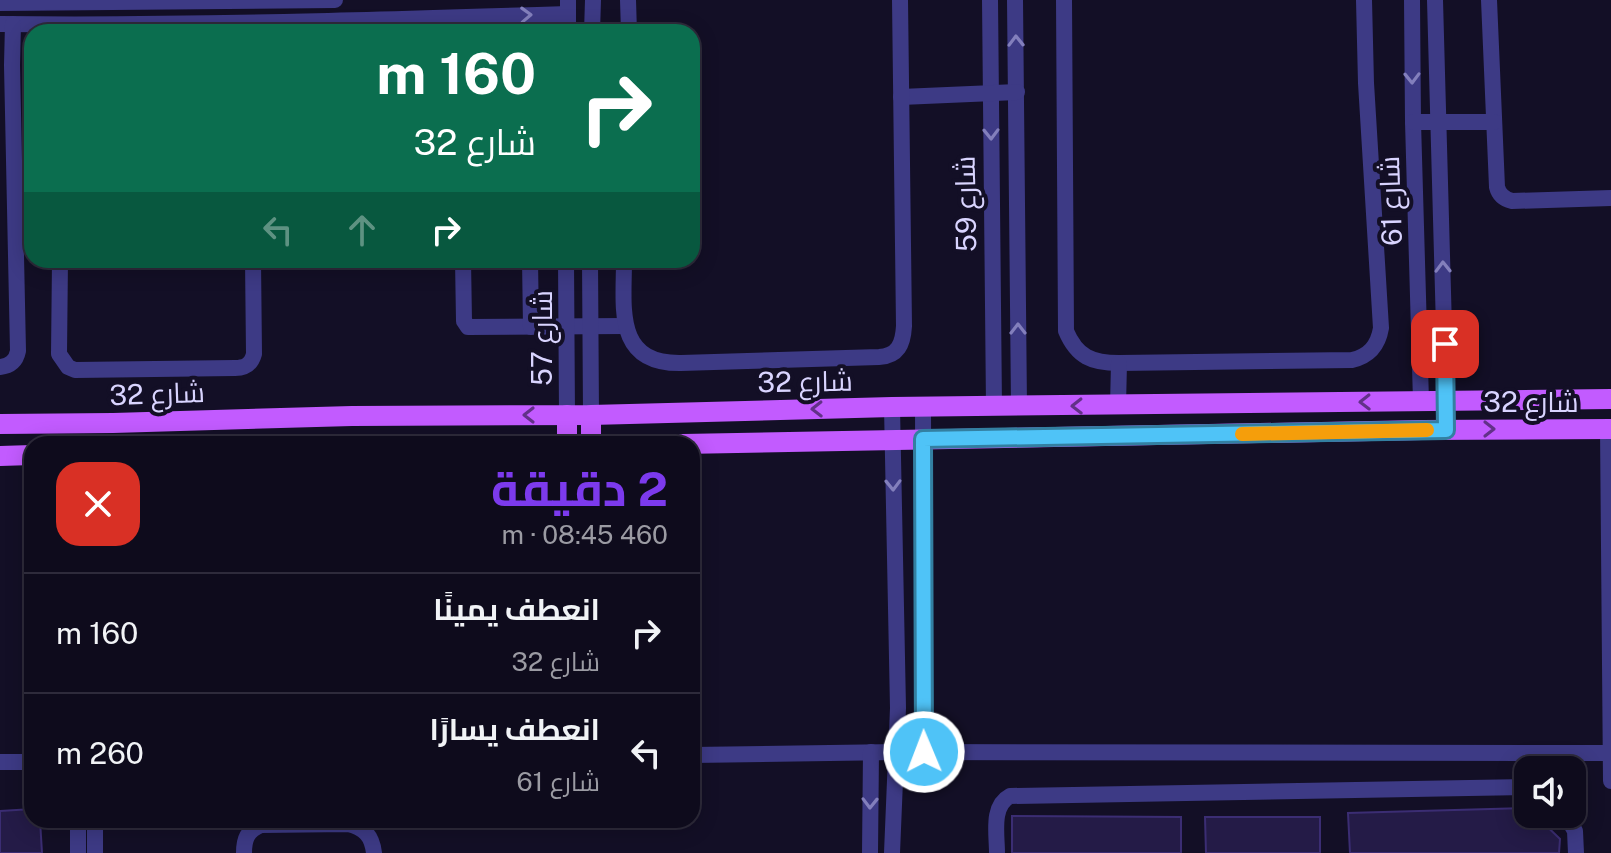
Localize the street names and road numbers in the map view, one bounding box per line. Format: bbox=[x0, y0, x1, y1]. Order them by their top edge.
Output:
street label: شارع 59 bbox=[948, 155, 985, 253]
street label: شارع 61 bbox=[1372, 155, 1411, 246]
street label: شارع 57 bbox=[525, 290, 561, 386]
street label: شارع 32 bbox=[757, 364, 853, 401]
street label: شارع 32 bbox=[109, 375, 205, 414]
street label: شارع 32 bbox=[1483, 385, 1579, 421]

